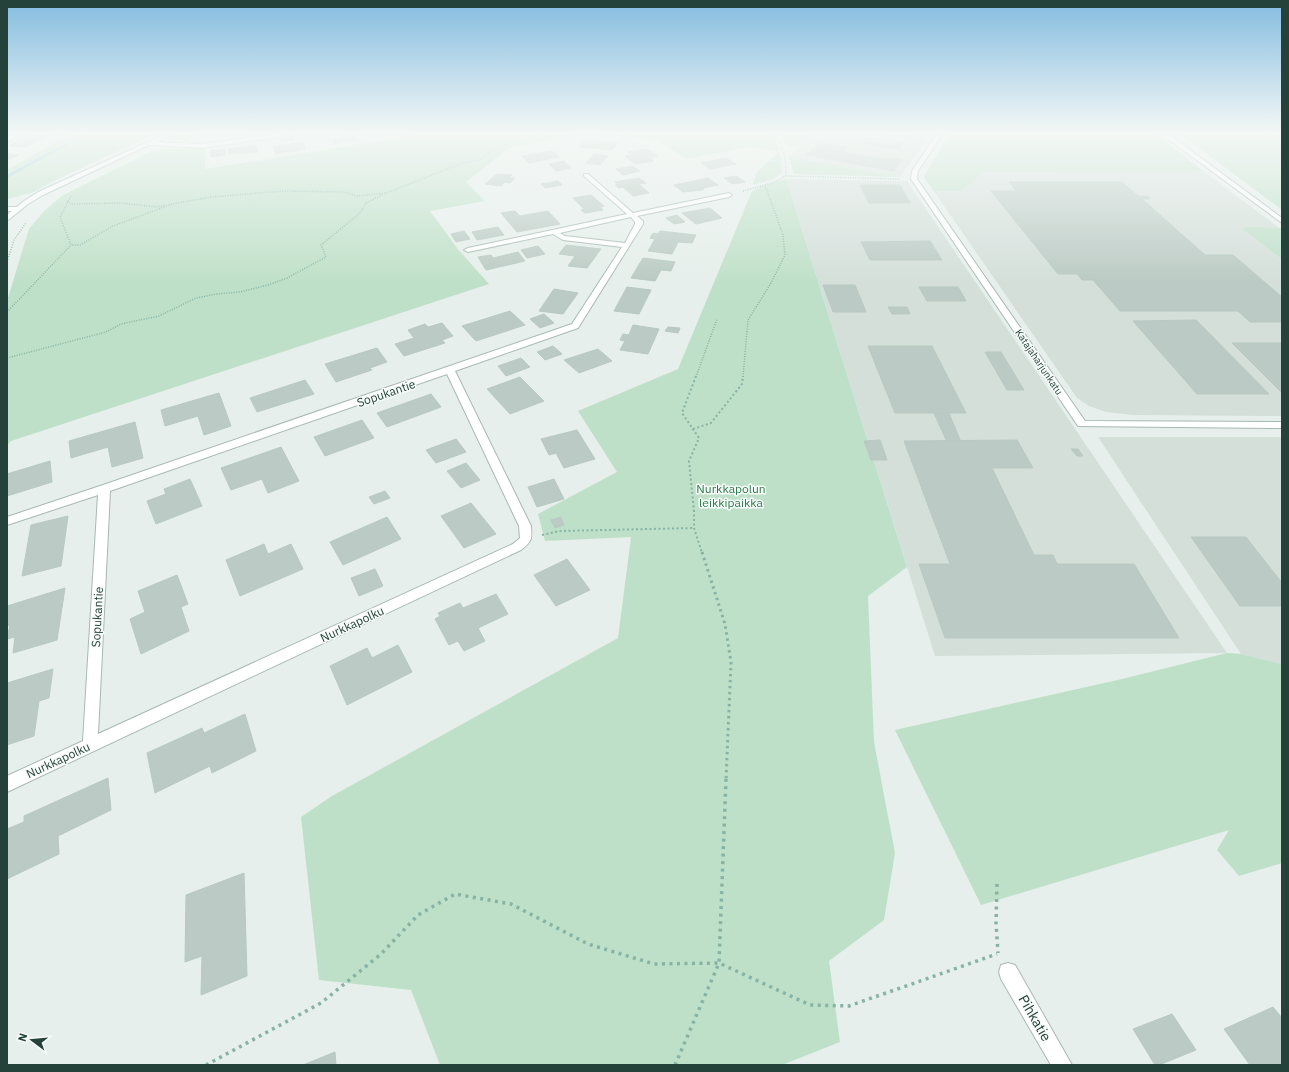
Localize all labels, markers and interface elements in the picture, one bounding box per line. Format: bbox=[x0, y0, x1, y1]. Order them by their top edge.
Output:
street label: Katajaharjunkatu bbox=[1012, 327, 1066, 397]
street label: Sopukantie bbox=[355, 376, 418, 410]
park label: Nurkkapolun leikkipaikka bbox=[696, 481, 766, 510]
street label: Sopukantie bbox=[88, 586, 106, 648]
street label: Nurkkapolku bbox=[318, 603, 386, 645]
street label: Nurkkapolku bbox=[24, 739, 92, 781]
street label: Pihkatie bbox=[1014, 991, 1056, 1045]
north arrow bbox=[12, 1020, 52, 1060]
text: N bbox=[15, 1031, 30, 1043]

